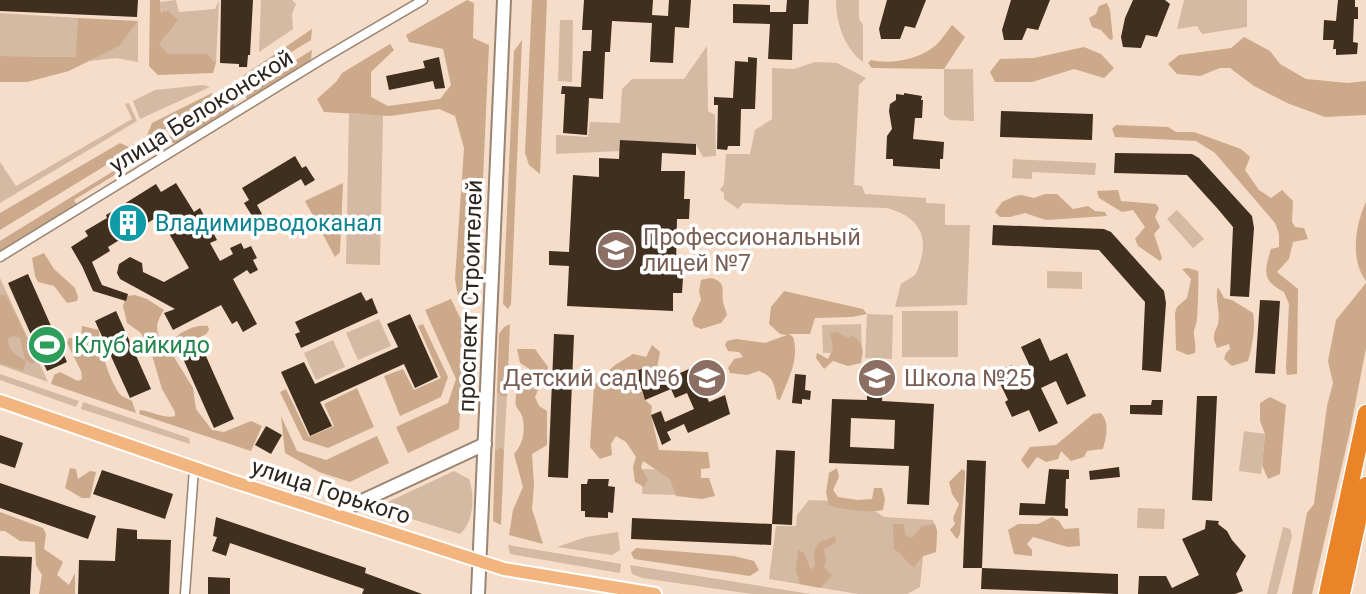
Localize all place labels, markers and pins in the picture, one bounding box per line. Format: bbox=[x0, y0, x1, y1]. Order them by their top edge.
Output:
building icon: Владимирводоканал bbox=[107, 202, 149, 244]
place label: Владимирводоканал bbox=[155, 210, 382, 237]
place label: Профессиональный лицей №7 bbox=[643, 224, 861, 277]
school or university icon: Профессиональный лицей №7 bbox=[595, 229, 637, 271]
sports icon: Клуб айкидо bbox=[26, 324, 68, 366]
place label: Клуб айкидо bbox=[74, 332, 210, 359]
school or university icon: Детский сад №6 bbox=[686, 357, 728, 399]
school or university icon: Школа №25 bbox=[856, 357, 898, 399]
place label: Детский сад №6 bbox=[503, 365, 680, 392]
place label: Школа №25 bbox=[904, 365, 1032, 392]

